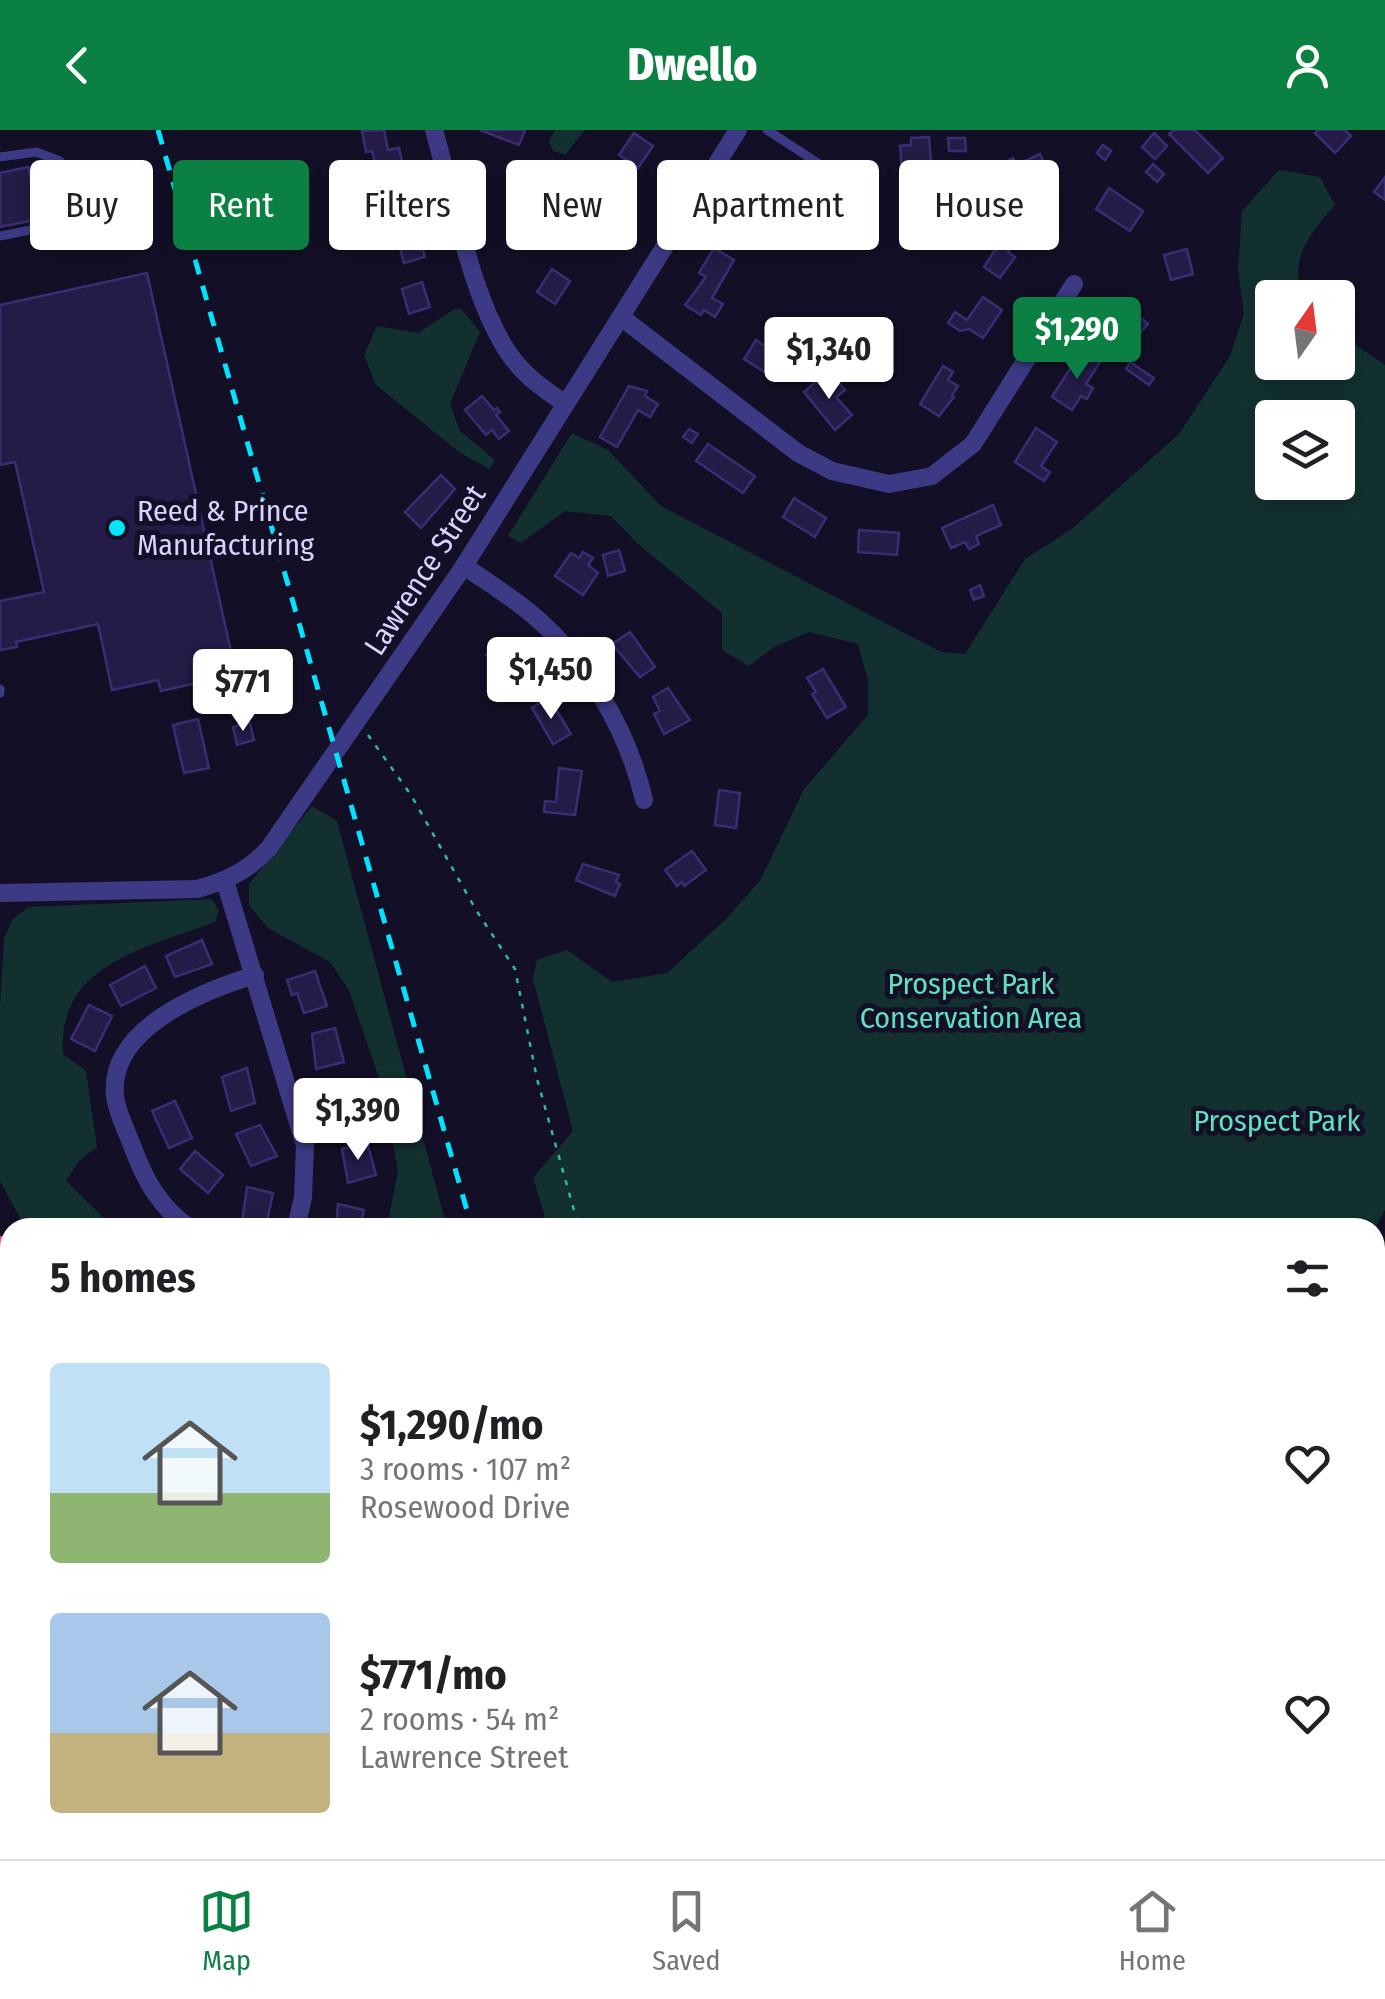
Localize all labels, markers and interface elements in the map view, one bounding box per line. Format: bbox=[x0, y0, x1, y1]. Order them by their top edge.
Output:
icon: back bbox=[50, 38, 105, 93]
text: Dwello bbox=[627, 38, 758, 92]
icon: person bbox=[1280, 38, 1335, 93]
chip: Buy bbox=[30, 160, 153, 250]
chip: Rent bbox=[173, 160, 309, 250]
chip: Filters bbox=[329, 160, 486, 250]
chip: New bbox=[506, 160, 637, 250]
chip: Apartment bbox=[657, 160, 879, 250]
chip: House bbox=[899, 160, 1059, 250]
north arrow bbox=[1255, 280, 1355, 380]
map controls bbox=[1255, 280, 1355, 500]
pin: $1,290 bbox=[996, 297, 1158, 382]
text: $1,290 bbox=[1035, 310, 1119, 348]
pin: $1,340 bbox=[748, 317, 910, 402]
text: $1,340 bbox=[786, 330, 872, 368]
button: layers bbox=[1255, 400, 1355, 500]
street label: Lawrence Street bbox=[357, 478, 493, 662]
place label: Reed & Prince Manufacturing bbox=[137, 493, 315, 563]
marker: Reed & Prince Manufacturing bbox=[106, 517, 128, 539]
pin: $1,450 bbox=[470, 637, 632, 722]
pin: $771 bbox=[184, 649, 302, 734]
text: $1,450 bbox=[509, 650, 593, 688]
text: $771 bbox=[215, 662, 271, 700]
park label: Prospect Park Conservation Area bbox=[860, 966, 1082, 1036]
pin: $1,390 bbox=[277, 1078, 439, 1163]
text: $1,390 bbox=[316, 1091, 400, 1129]
park label: Prospect Park bbox=[1193, 1103, 1361, 1139]
icon: filters bbox=[1280, 1251, 1335, 1306]
text: 5 homes bbox=[50, 1253, 196, 1303]
text: $1,290/mo bbox=[360, 1400, 543, 1450]
icon: home bbox=[130, 1403, 250, 1523]
icon: heart bbox=[1280, 1436, 1335, 1491]
text: 3 rooms · 107 m² bbox=[360, 1450, 571, 1488]
text: Rosewood Drive bbox=[360, 1488, 570, 1526]
text: $771/mo bbox=[360, 1650, 507, 1700]
icon: home bbox=[130, 1653, 250, 1773]
icon: heart bbox=[1280, 1686, 1335, 1741]
text: 2 rooms · 54 m² bbox=[360, 1700, 559, 1738]
text: Lawrence Street bbox=[360, 1738, 568, 1776]
tab: Map bbox=[199, 1884, 254, 1977]
tab: Saved bbox=[652, 1884, 721, 1977]
tab: Home bbox=[1119, 1884, 1186, 1977]

